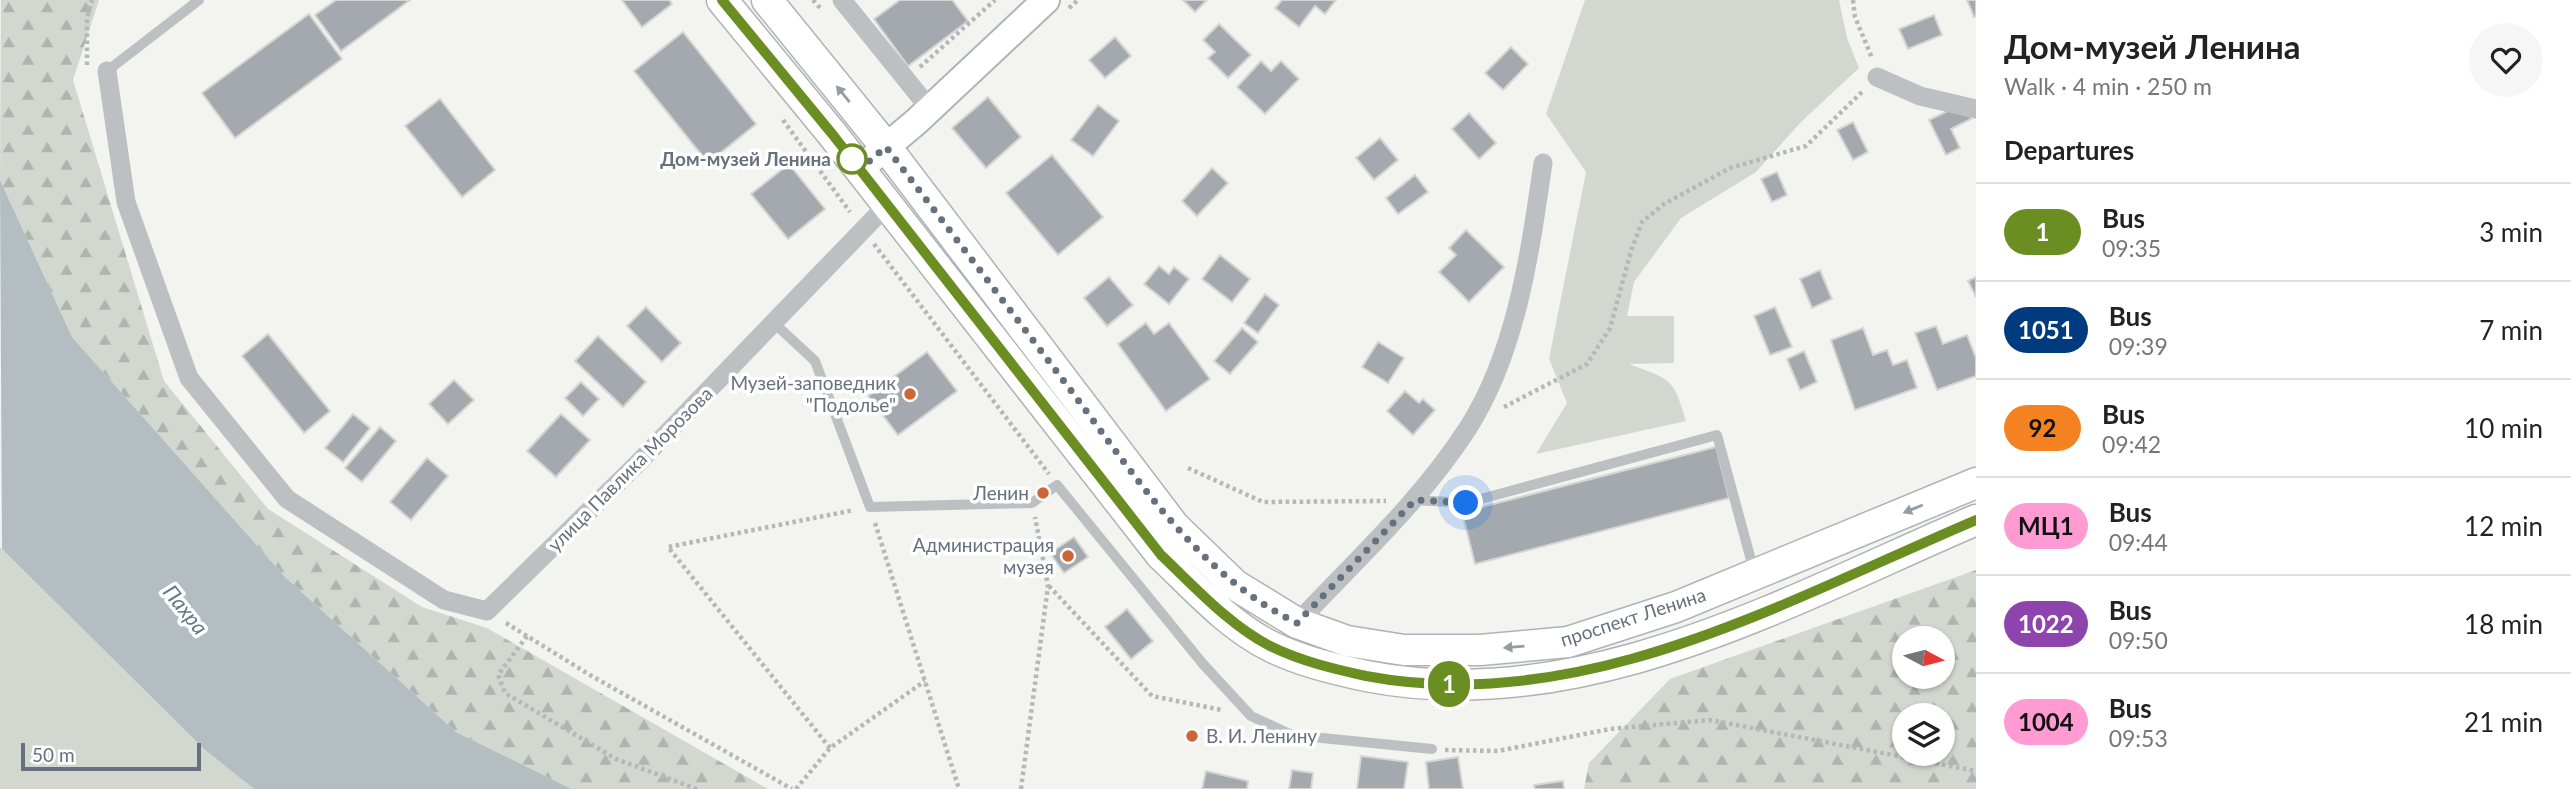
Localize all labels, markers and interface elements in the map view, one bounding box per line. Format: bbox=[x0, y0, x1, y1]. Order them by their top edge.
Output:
button: heart bbox=[2469, 23, 2543, 97]
text: Дом-музей Ленина bbox=[2004, 26, 2301, 66]
text: Walk · 4 min · 250 m bbox=[2004, 72, 2212, 100]
one-way arrow bbox=[836, 85, 851, 102]
text: Departures bbox=[2004, 134, 2134, 166]
marker: Дом-музей Ленина bbox=[837, 144, 867, 174]
place label: Дом-музей Ленина bbox=[660, 147, 831, 170]
text: Bus bbox=[2102, 202, 2145, 234]
text: 3 min bbox=[2479, 216, 2543, 248]
text: 1 bbox=[2036, 217, 2049, 246]
text: 09:35 bbox=[2102, 234, 2161, 262]
text: Bus bbox=[2109, 300, 2152, 332]
text: 7 min bbox=[2479, 314, 2543, 346]
text: 1051 bbox=[2018, 315, 2074, 344]
text: 09:39 bbox=[2109, 332, 2168, 360]
place label: Музей-заповедник "Подолье" bbox=[730, 371, 896, 416]
street label: улица Павлика Морозова bbox=[543, 382, 717, 556]
marker: Музей-заповедник "Подолье" bbox=[902, 386, 918, 402]
text: Bus bbox=[2102, 398, 2145, 430]
text: 10 min bbox=[2464, 412, 2543, 444]
text: 92 bbox=[2029, 413, 2056, 442]
text: 09:42 bbox=[2102, 430, 2161, 458]
place label: Ленин bbox=[972, 481, 1029, 504]
marker: Ленин bbox=[1035, 485, 1051, 501]
your location bbox=[1448, 485, 1483, 520]
text: Bus bbox=[2109, 496, 2152, 528]
one-way arrow bbox=[1902, 504, 1923, 515]
text: 12 min bbox=[2464, 510, 2543, 542]
text: МЦ1 bbox=[2018, 511, 2074, 540]
text: 09:44 bbox=[2109, 528, 2168, 556]
place label: Администрация музея bbox=[913, 533, 1054, 578]
marker: Администрация музея bbox=[1060, 548, 1076, 564]
water label: Пахра bbox=[159, 579, 214, 639]
street label: проспект Ленина bbox=[1557, 582, 1708, 651]
text: Bus bbox=[2109, 594, 2152, 626]
text: 18 min bbox=[2464, 608, 2543, 640]
text: 1022 bbox=[2018, 609, 2074, 638]
north arrow bbox=[1892, 626, 1955, 690]
map controls bbox=[1892, 626, 1955, 766]
text: 09:50 bbox=[2109, 626, 2168, 654]
one-way arrow bbox=[1503, 642, 1525, 653]
line badge: 1 bbox=[1426, 661, 1472, 707]
text: 1 bbox=[1442, 669, 1456, 698]
text: Bus bbox=[2109, 692, 2152, 724]
button: layers bbox=[1892, 703, 1955, 766]
text: 21 min bbox=[2464, 706, 2543, 738]
text: 1004 bbox=[2018, 707, 2074, 736]
place label: В. И. Ленину bbox=[1206, 724, 1317, 747]
text: 09:53 bbox=[2109, 724, 2168, 752]
marker: В. И. Ленину bbox=[1184, 728, 1200, 744]
scale bar bbox=[21, 740, 201, 772]
text: 50 m bbox=[32, 743, 75, 766]

